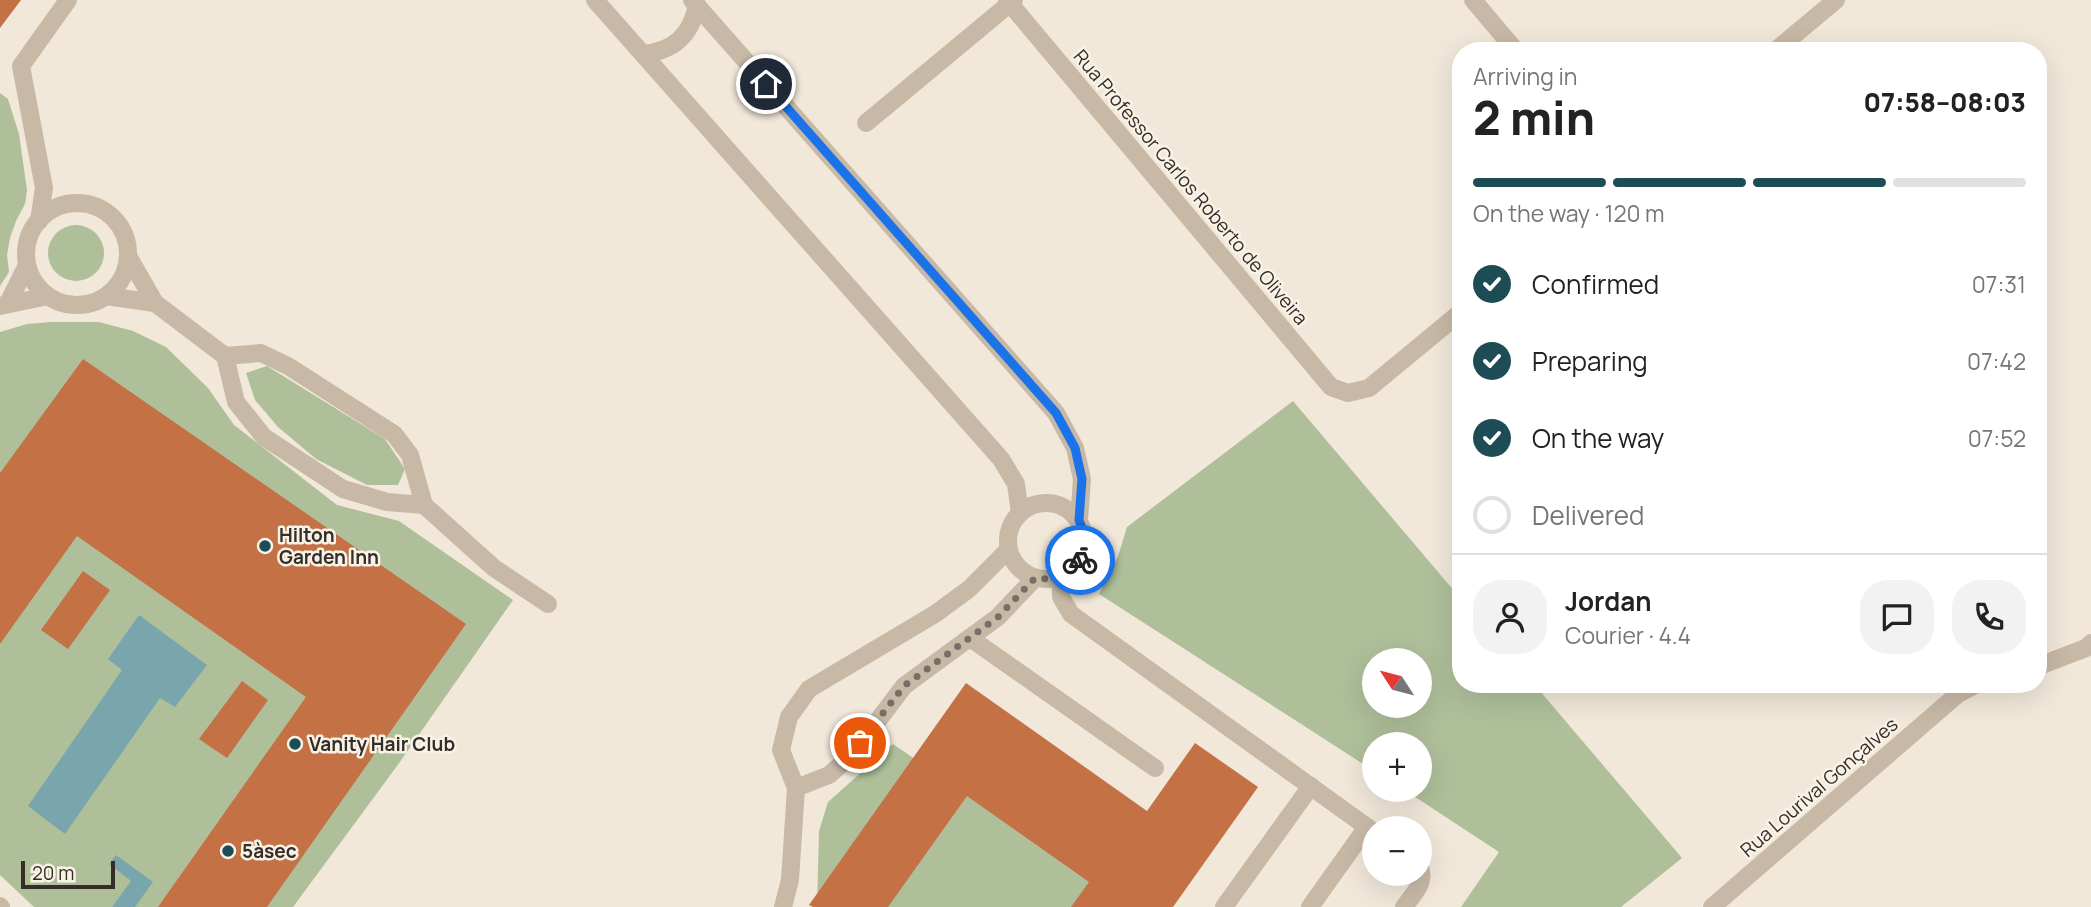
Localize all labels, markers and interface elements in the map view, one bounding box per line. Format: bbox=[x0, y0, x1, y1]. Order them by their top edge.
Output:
street label: Rua Professor Carlos Roberto de Oliveira bbox=[1068, 44, 1314, 330]
pin bbox=[736, 54, 796, 114]
text: Arriving in bbox=[1473, 60, 1578, 92]
icon: home bbox=[747, 65, 785, 103]
text: 07:58–08:03 bbox=[1864, 84, 2026, 120]
text: 2 min bbox=[1473, 86, 1595, 149]
text: On the way · 120 m bbox=[1473, 197, 1665, 229]
icon: check bbox=[1473, 265, 1511, 303]
text: Confirmed bbox=[1532, 266, 1659, 302]
text: 07:31 bbox=[1972, 268, 2026, 300]
icon: check bbox=[1473, 342, 1511, 380]
text: Preparing bbox=[1532, 343, 1648, 379]
text: 07:42 bbox=[1967, 345, 2026, 377]
icon: check bbox=[1473, 419, 1511, 457]
text: On the way bbox=[1532, 420, 1664, 456]
text: 07:52 bbox=[1968, 422, 2026, 454]
text: Delivered bbox=[1532, 497, 1644, 533]
place label: Hilton Garden Inn bbox=[279, 522, 379, 570]
courier bbox=[1045, 525, 1115, 595]
marker: Hilton Garden Inn bbox=[257, 538, 273, 554]
icon: bike bbox=[1061, 541, 1099, 579]
button: person bbox=[1473, 580, 1547, 654]
button: chat bbox=[1860, 580, 1934, 654]
button: phone bbox=[1952, 580, 2026, 654]
text: Jordan bbox=[1565, 583, 1651, 619]
text: Courier · 4.4 bbox=[1565, 619, 1691, 651]
north arrow bbox=[1362, 648, 1432, 718]
map controls bbox=[1362, 648, 1432, 886]
street label: Rua Lourival Gonçalves bbox=[1735, 711, 1903, 863]
pin bbox=[830, 713, 890, 773]
icon: bag bbox=[841, 724, 879, 762]
place label: Vanity Hair Club bbox=[309, 731, 455, 757]
button: + bbox=[1362, 732, 1432, 802]
marker: Vanity Hair Club bbox=[287, 736, 303, 752]
button: − bbox=[1362, 816, 1432, 886]
place label: 5àsec bbox=[242, 838, 297, 864]
marker: 5àsec bbox=[220, 843, 236, 859]
scale bar bbox=[21, 858, 116, 890]
text: 20 m bbox=[32, 860, 74, 886]

